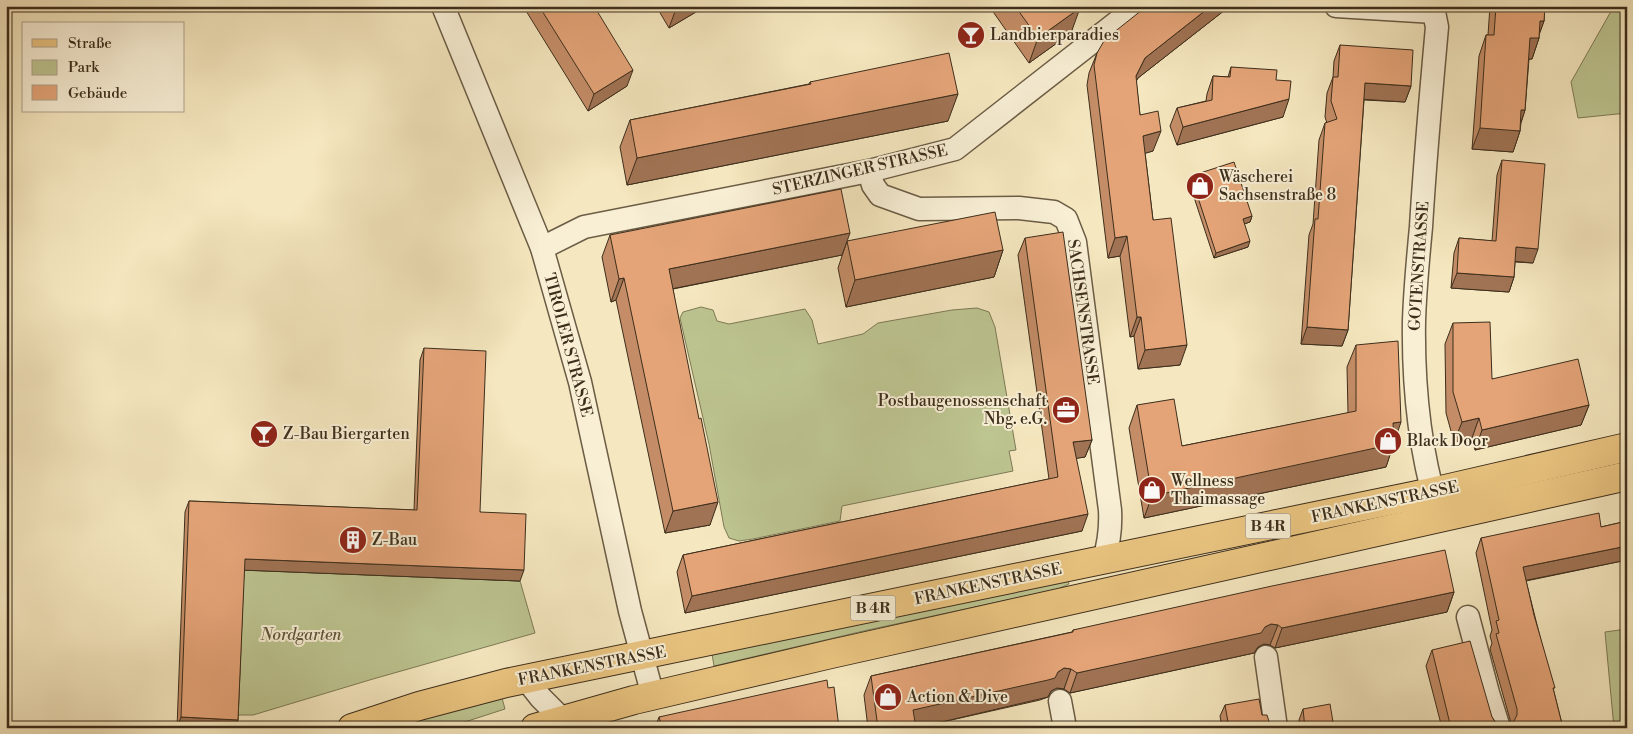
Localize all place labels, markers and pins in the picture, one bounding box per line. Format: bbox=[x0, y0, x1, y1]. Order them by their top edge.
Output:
bar icon: Landbierparadies bbox=[956, 20, 986, 50]
place label: Landbierparadies bbox=[990, 25, 1119, 45]
place label: Wäscherei Sachsenstraße 8 bbox=[1218, 167, 1336, 205]
shop icon: Wäscherei Sachsenstraße 8 bbox=[1185, 171, 1215, 201]
place label: Postbaugenossenschaft Nbg. e.G. bbox=[878, 391, 1047, 429]
office icon: Postbaugenossenschaft Nbg. e.G. bbox=[1051, 395, 1081, 425]
bar icon: Z-Bau Biergarten bbox=[249, 419, 279, 449]
place label: Z-Bau Biergarten bbox=[283, 424, 410, 444]
shop icon: Black Door bbox=[1373, 426, 1403, 456]
place label: Black Door bbox=[1406, 431, 1488, 451]
place label: Wellness Thaimassage bbox=[1170, 471, 1265, 509]
shop icon: Wellness Thaimassage bbox=[1137, 475, 1167, 505]
building icon: Z-Bau bbox=[338, 525, 368, 555]
place label: Z-Bau bbox=[372, 530, 417, 550]
shop icon: Action & Dive bbox=[873, 682, 903, 712]
place label: Action & Dive bbox=[906, 687, 1008, 707]

